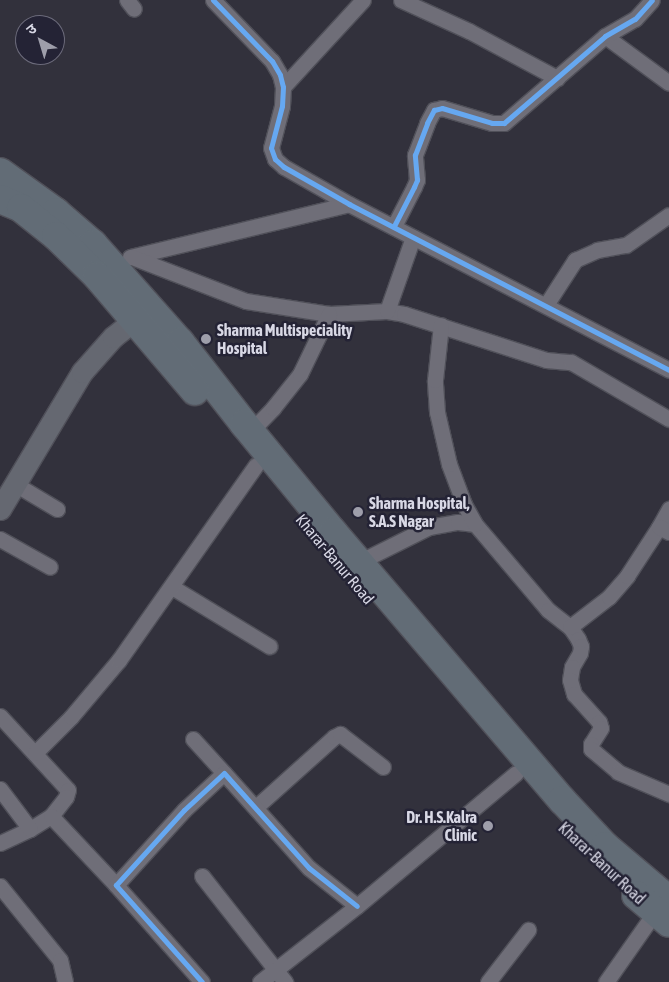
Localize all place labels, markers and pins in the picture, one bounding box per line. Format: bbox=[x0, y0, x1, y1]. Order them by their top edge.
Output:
place label: Sharma Multispeciality Hospital bbox=[217, 320, 352, 358]
marker: Sharma Multispeciality Hospital bbox=[199, 332, 213, 346]
place label: Sharma Hospital, S.A.S Nagar bbox=[369, 493, 470, 531]
marker: Sharma Hospital, S.A.S Nagar bbox=[351, 505, 365, 519]
place label: Dr. H.S.Kalra Clinic bbox=[406, 807, 477, 845]
marker: Dr. H.S.Kalra Clinic bbox=[481, 819, 495, 833]

